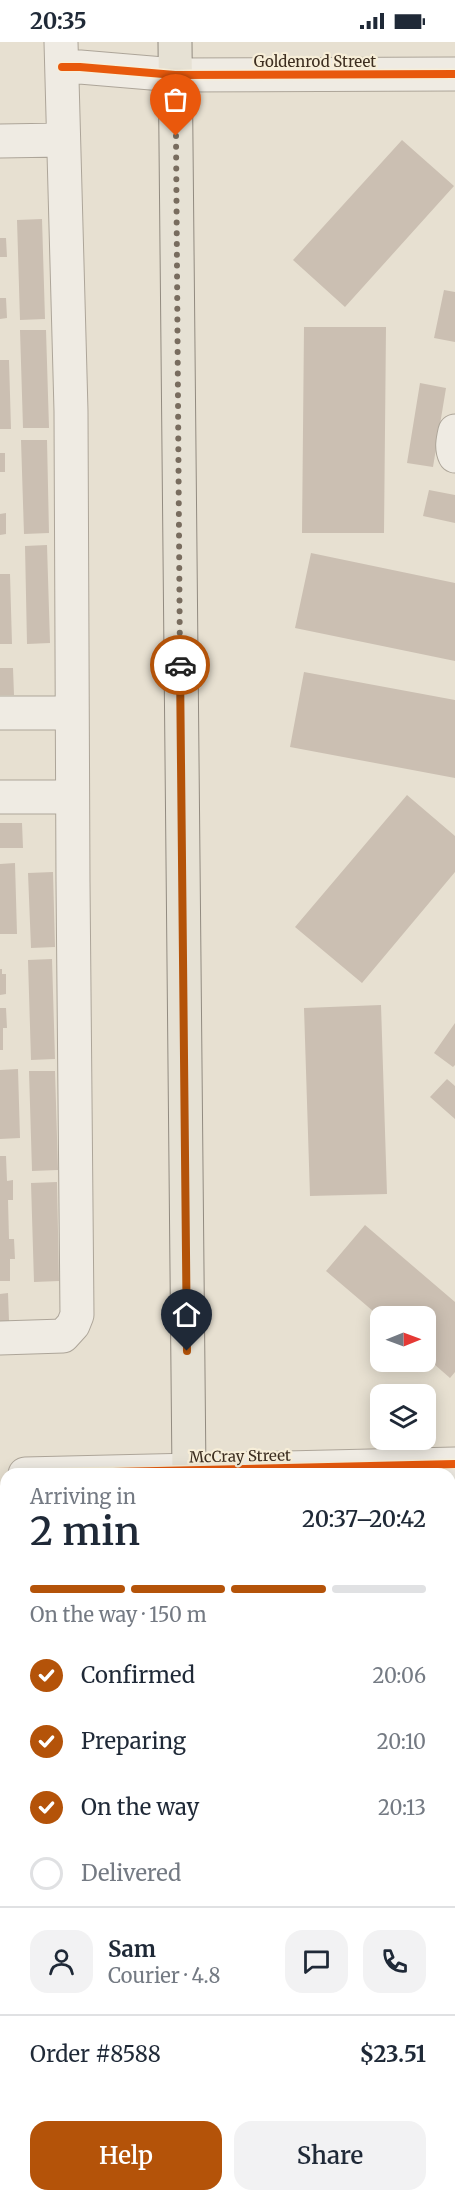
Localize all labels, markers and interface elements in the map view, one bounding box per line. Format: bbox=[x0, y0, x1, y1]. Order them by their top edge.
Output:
text: 20:35 bbox=[30, 7, 87, 35]
street label: Goldenrod Street bbox=[254, 52, 376, 71]
pin bbox=[150, 74, 201, 136]
icon: bag bbox=[159, 83, 192, 116]
courier bbox=[150, 635, 210, 695]
icon: car bbox=[164, 649, 197, 682]
pin bbox=[161, 1289, 212, 1351]
icon: home bbox=[170, 1298, 203, 1331]
north arrow bbox=[370, 1306, 436, 1372]
map controls bbox=[370, 1306, 436, 1450]
button: layers bbox=[370, 1384, 436, 1450]
street label: McCray Street bbox=[189, 1446, 291, 1466]
text: Arriving in bbox=[30, 1484, 136, 1509]
text: 20:37–20:42 bbox=[302, 1505, 426, 1533]
text: 2 min bbox=[30, 1507, 140, 1556]
text: On the way · 150 m bbox=[30, 1602, 207, 1627]
icon: check bbox=[30, 1659, 63, 1692]
text: Confirmed bbox=[81, 1661, 195, 1689]
text: 20:06 bbox=[372, 1663, 426, 1688]
icon: check bbox=[30, 1725, 63, 1758]
text: Preparing bbox=[81, 1727, 186, 1755]
text: 20:10 bbox=[377, 1729, 426, 1754]
icon: check bbox=[30, 1791, 63, 1824]
text: On the way bbox=[81, 1793, 199, 1821]
text: 20:13 bbox=[378, 1795, 426, 1820]
text: Delivered bbox=[81, 1859, 181, 1887]
button: person bbox=[30, 1930, 93, 1993]
button: chat bbox=[285, 1930, 348, 1993]
button: phone bbox=[363, 1930, 426, 1993]
text: Sam bbox=[108, 1935, 156, 1963]
text: Courier · 4.8 bbox=[108, 1963, 220, 1988]
text: Order #8588 bbox=[30, 2040, 161, 2068]
text: $23.51 bbox=[360, 2040, 426, 2068]
button: Help bbox=[30, 2121, 222, 2190]
button: Share bbox=[234, 2121, 426, 2190]

